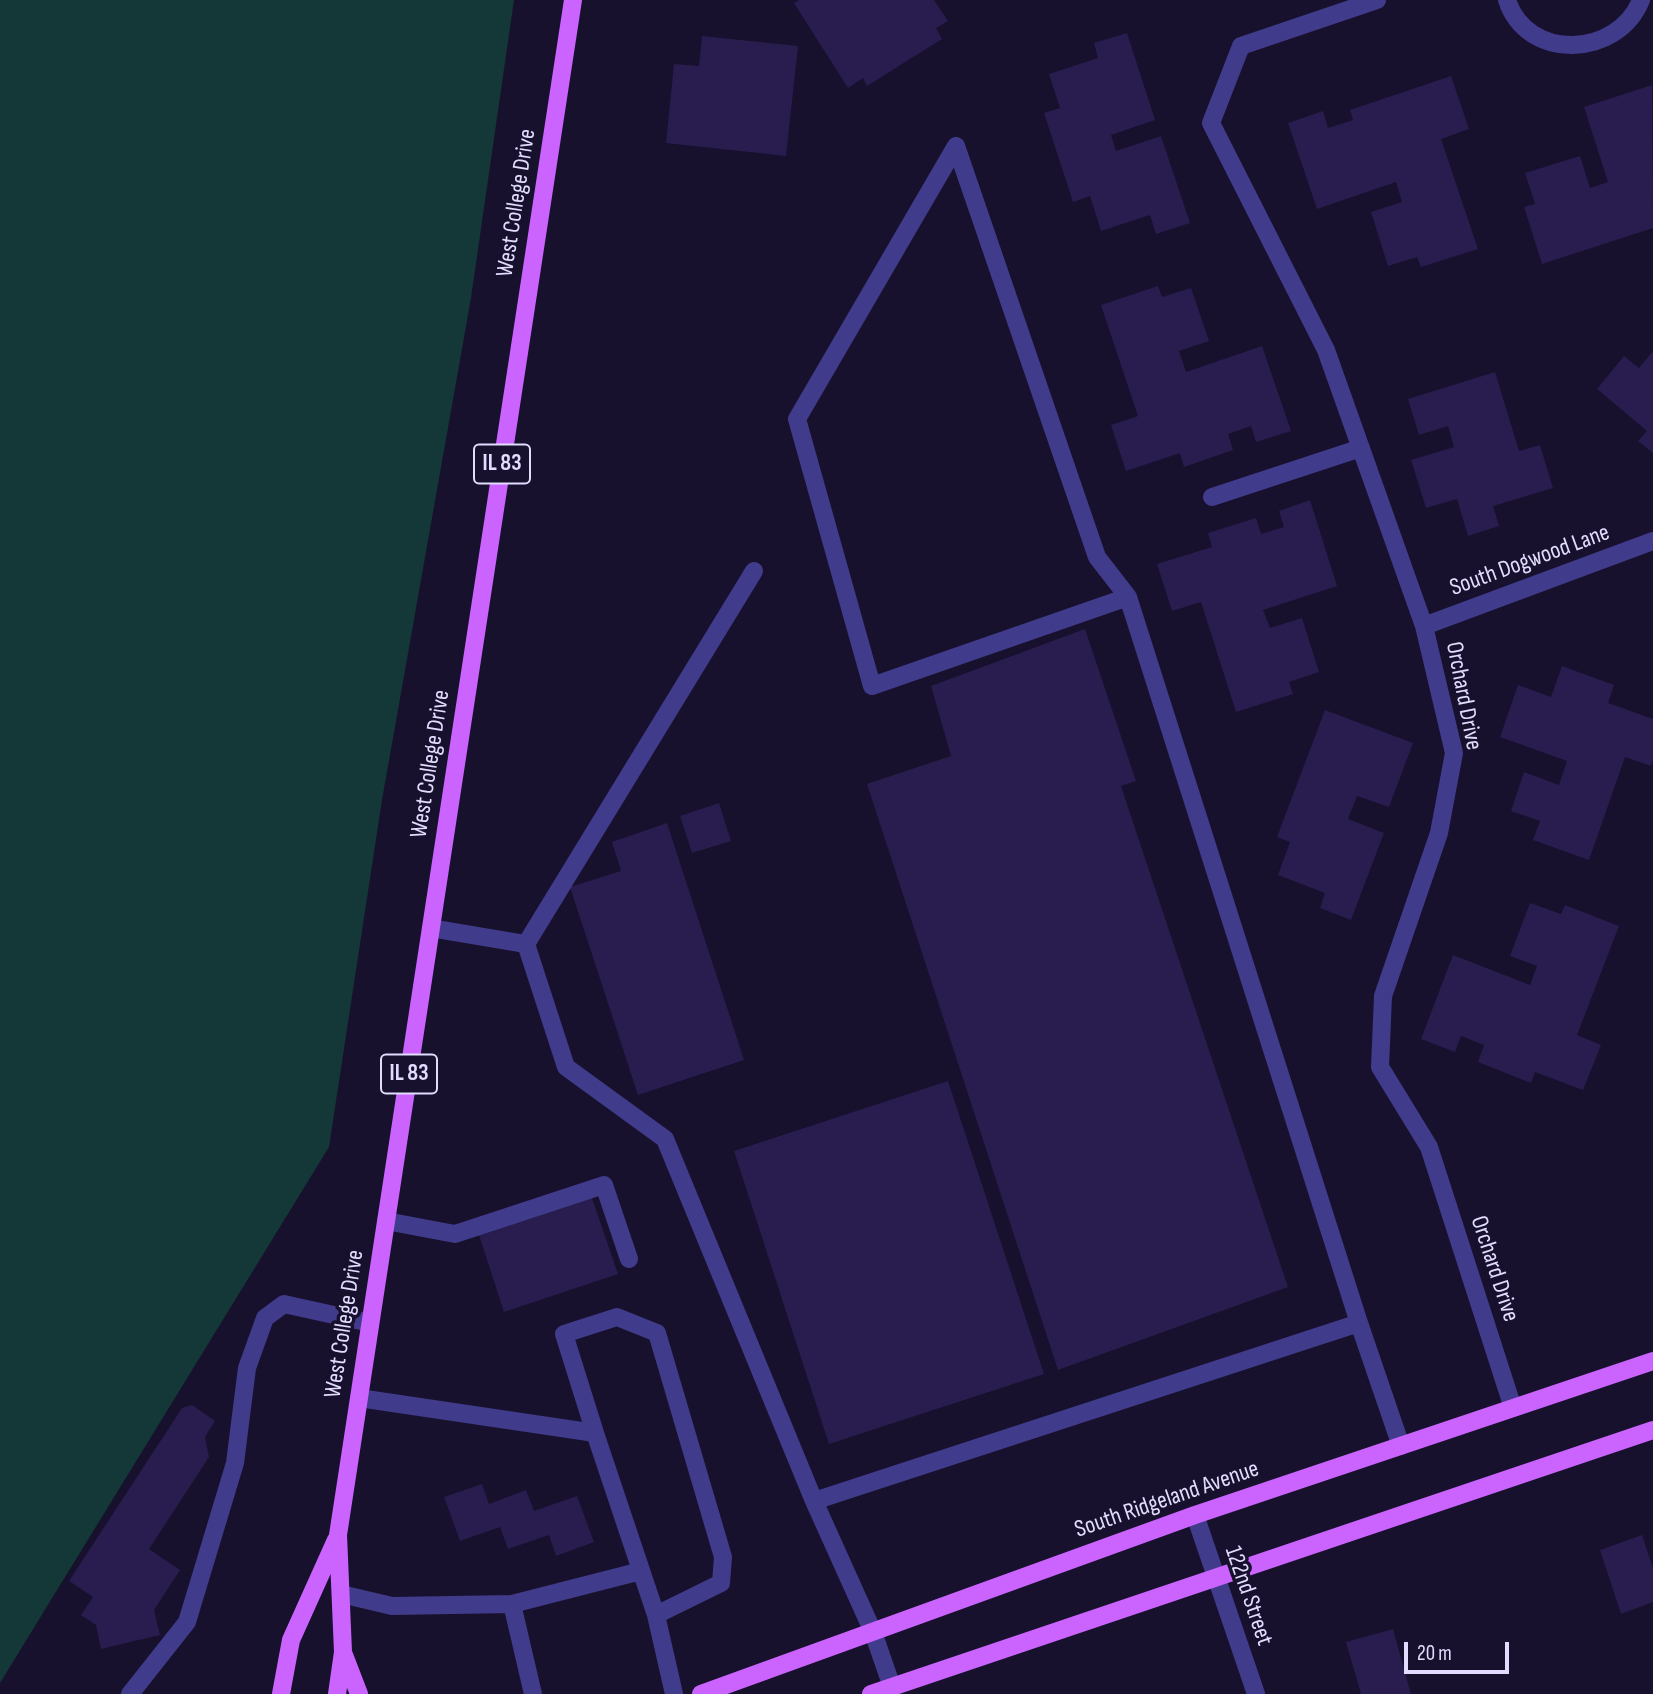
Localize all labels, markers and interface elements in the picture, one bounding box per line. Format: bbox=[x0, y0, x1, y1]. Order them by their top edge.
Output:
street label: West College Drive bbox=[491, 127, 543, 279]
road number: IL 83 bbox=[474, 445, 530, 484]
street label: South Dogwood Lane bbox=[1446, 519, 1614, 603]
street label: Orchard Drive bbox=[1438, 639, 1488, 753]
street label: West College Drive bbox=[405, 688, 457, 840]
road number: IL 83 bbox=[381, 1054, 437, 1093]
street label: Orchard Drive bbox=[1463, 1212, 1525, 1326]
street label: West College Drive bbox=[319, 1248, 371, 1400]
street label: South Ridgeland Avenue bbox=[1071, 1455, 1263, 1545]
street label: 122nd Street bbox=[1218, 1543, 1278, 1649]
scale bar bbox=[1408, 1628, 1513, 1672]
text: 20 m bbox=[1417, 1641, 1452, 1666]

